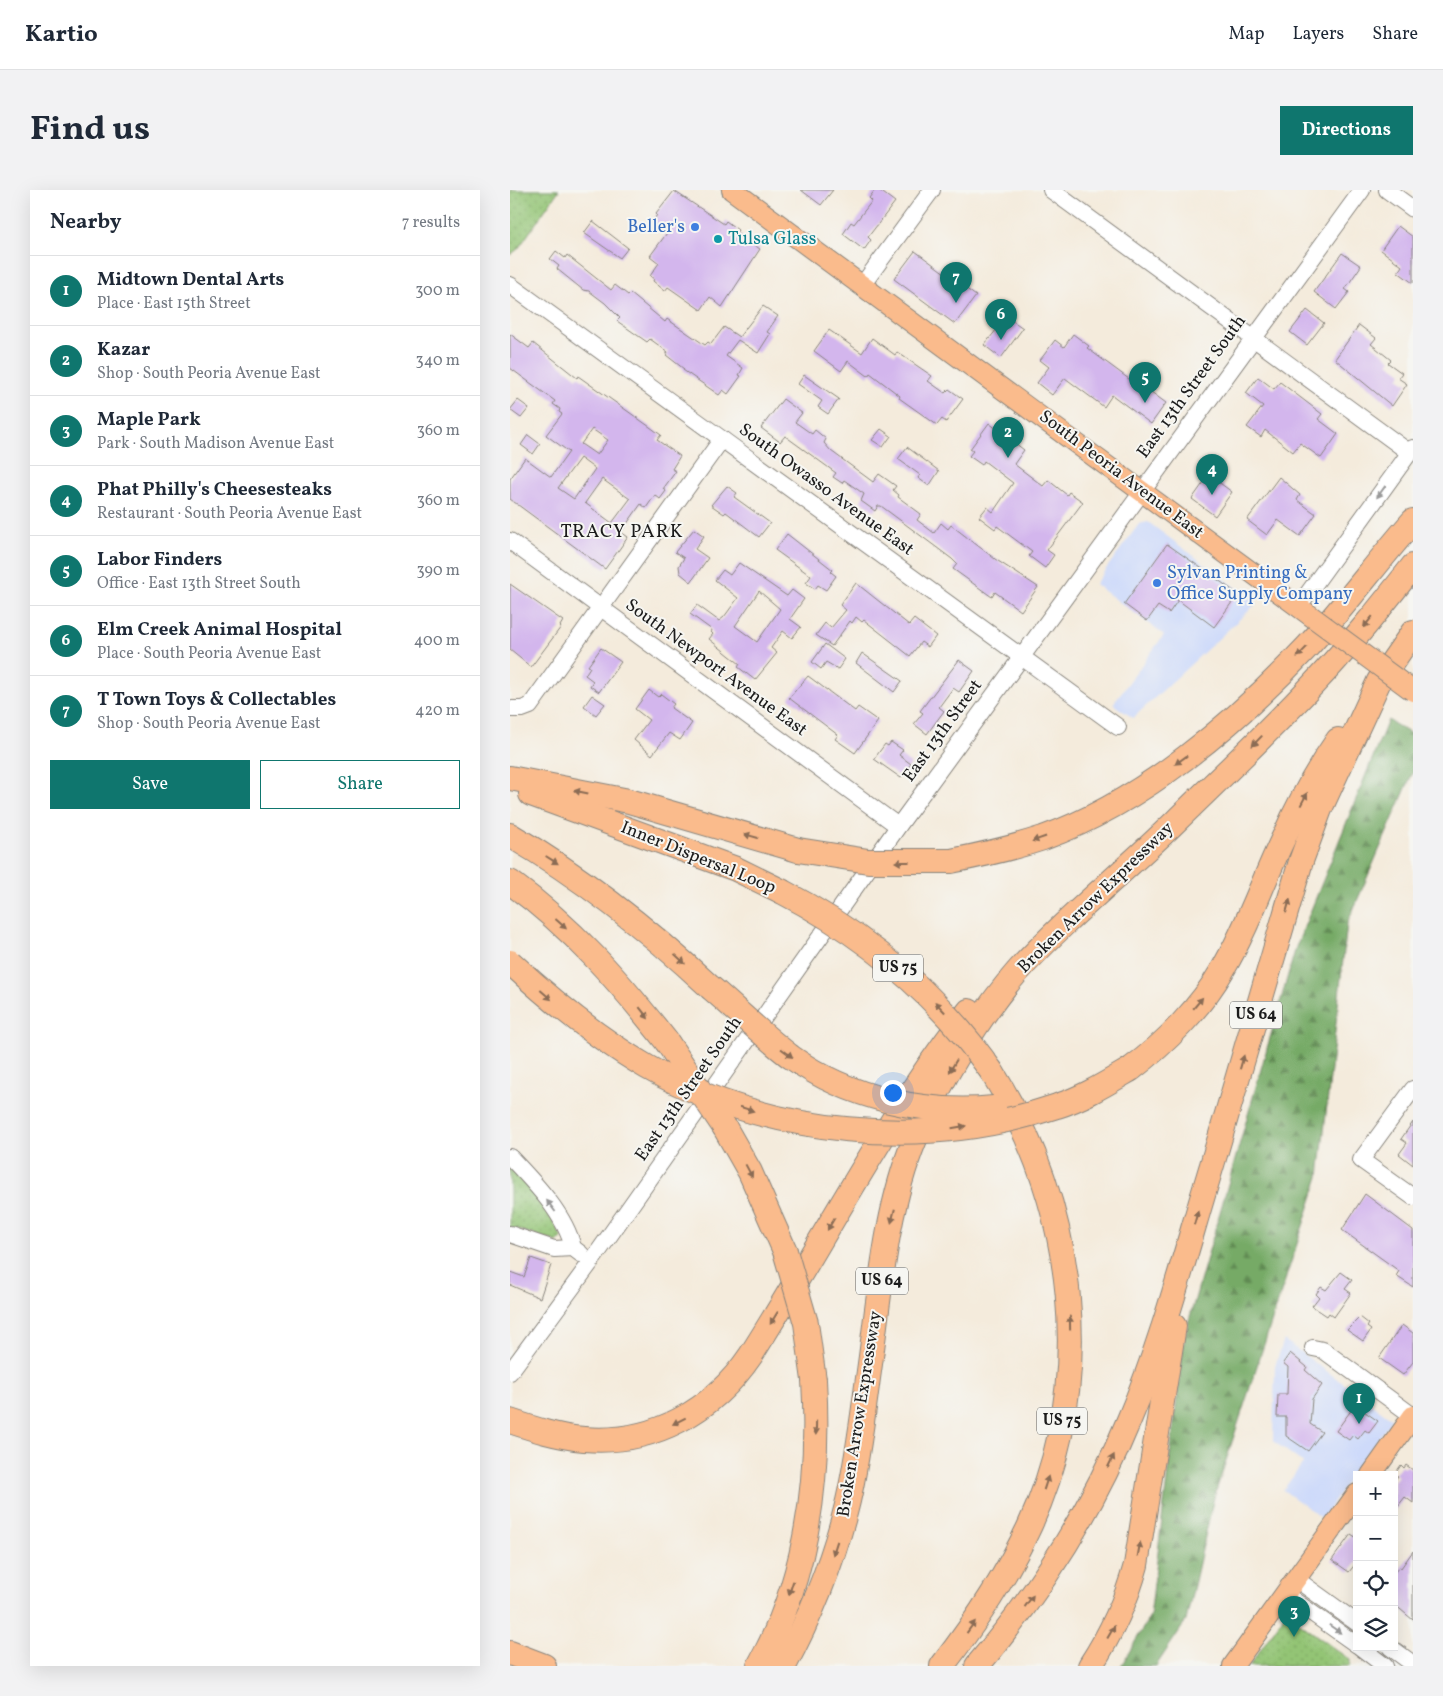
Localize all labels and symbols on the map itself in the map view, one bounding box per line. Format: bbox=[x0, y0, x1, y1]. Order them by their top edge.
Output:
place label: Beller's bbox=[627, 215, 685, 240]
marker: Beller's bbox=[689, 221, 701, 233]
place label: Tulsa Glass bbox=[728, 227, 816, 252]
marker: Tulsa Glass bbox=[712, 233, 724, 245]
pin: 7 bbox=[940, 262, 972, 303]
pin: 6 bbox=[985, 299, 1017, 340]
street label: East 13th Street South bbox=[1131, 310, 1253, 464]
pin: 5 bbox=[1129, 362, 1161, 403]
street label: South Peoria Avenue East bbox=[1033, 405, 1209, 545]
pin: 2 bbox=[992, 417, 1024, 458]
street label: South Owasso Avenue East bbox=[733, 418, 919, 562]
pin: 4 bbox=[1196, 454, 1228, 495]
one-way arrow bbox=[1376, 485, 1386, 499]
district label: TRACY PARK bbox=[560, 519, 684, 545]
place label: Sylvan Printing & Office Supply Company bbox=[1167, 561, 1353, 607]
marker: Sylvan Printing & Office Supply Company bbox=[1151, 577, 1163, 589]
street label: South Newport Avenue East bbox=[620, 593, 812, 743]
one-way arrow bbox=[1363, 616, 1374, 629]
one-way arrow bbox=[1296, 646, 1308, 658]
street label: East 13th Street bbox=[897, 675, 989, 787]
one-way arrow bbox=[1251, 735, 1263, 747]
one-way arrow bbox=[1175, 755, 1188, 766]
one-way arrow bbox=[573, 788, 588, 796]
one-way arrow bbox=[1299, 792, 1308, 805]
street label: Inner Dispersal Loop bbox=[617, 815, 779, 901]
street label: Broken Arrow Expressway bbox=[1012, 816, 1180, 979]
one-way arrow bbox=[744, 832, 759, 840]
one-way arrow bbox=[1031, 835, 1046, 843]
one-way arrow bbox=[545, 855, 558, 865]
one-way arrow bbox=[894, 858, 910, 866]
one-way arrow bbox=[1284, 898, 1292, 913]
one-way arrow bbox=[555, 918, 567, 930]
one-way arrow bbox=[674, 953, 686, 965]
road number: US 75 bbox=[873, 954, 923, 981]
one-way arrow bbox=[540, 989, 552, 1000]
one-way arrow bbox=[1193, 997, 1204, 1010]
one-way arrow bbox=[934, 1001, 945, 1013]
road number: US 64 bbox=[1230, 1002, 1282, 1028]
one-way arrow bbox=[639, 1006, 650, 1019]
street label: East 13th Street South bbox=[630, 1011, 749, 1167]
one-way arrow bbox=[780, 1048, 794, 1058]
one-way arrow bbox=[1238, 1054, 1246, 1069]
one-way arrow bbox=[949, 1060, 958, 1073]
your location bbox=[880, 1080, 906, 1106]
one-way arrow bbox=[739, 1105, 754, 1113]
one-way arrow bbox=[951, 1123, 967, 1131]
one-way arrow bbox=[745, 1163, 753, 1178]
one-way arrow bbox=[545, 1200, 556, 1213]
one-way arrow bbox=[889, 1208, 897, 1223]
one-way arrow bbox=[1193, 1210, 1201, 1225]
one-way arrow bbox=[826, 1218, 835, 1231]
road number: US 64 bbox=[856, 1268, 908, 1294]
street label: Broken Arrow Expressway bbox=[831, 1309, 889, 1519]
one-way arrow bbox=[770, 1312, 779, 1325]
one-way arrow bbox=[1065, 1315, 1073, 1331]
pin: 1 bbox=[1343, 1383, 1375, 1424]
road number: US 75 bbox=[1037, 1408, 1087, 1434]
one-way arrow bbox=[672, 1417, 686, 1425]
one-way arrow bbox=[812, 1421, 820, 1437]
one-way arrow bbox=[1107, 1453, 1115, 1468]
one-way arrow bbox=[1042, 1475, 1050, 1490]
one-way arrow bbox=[830, 1541, 838, 1556]
one-way arrow bbox=[1135, 1541, 1143, 1556]
one-way arrow bbox=[787, 1581, 795, 1596]
one-way arrow bbox=[1024, 1594, 1034, 1608]
pin: 3 bbox=[1278, 1596, 1310, 1637]
one-way arrow bbox=[966, 1620, 976, 1634]
one-way arrow bbox=[1329, 1624, 1342, 1634]
one-way arrow bbox=[1107, 1625, 1115, 1639]

